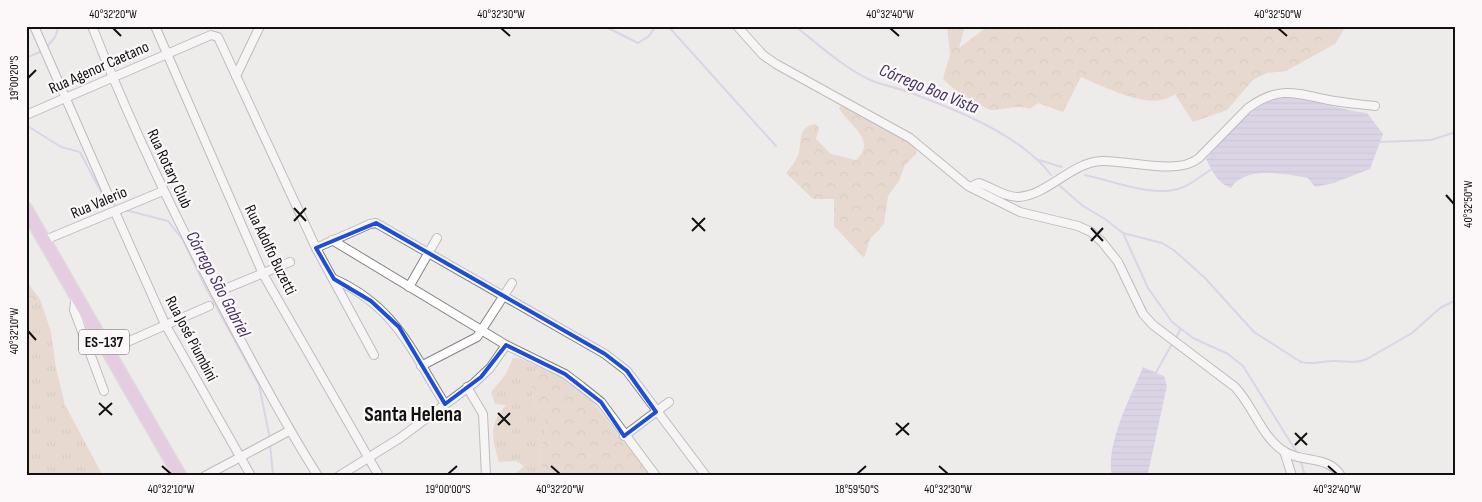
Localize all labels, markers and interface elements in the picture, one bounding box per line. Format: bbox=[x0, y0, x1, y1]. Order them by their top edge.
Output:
text: 40°32'20"W bbox=[89, 7, 137, 22]
text: 40°32'30"W bbox=[477, 7, 525, 22]
text: 40°32'40"W bbox=[866, 7, 914, 22]
text: 40°32'50"W bbox=[1254, 7, 1302, 22]
street label: Rua Agenor Caetano bbox=[46, 37, 152, 99]
text: 19°00'20"S bbox=[7, 56, 22, 100]
water label: Córrego Boa Vista bbox=[876, 60, 982, 119]
street label: Rua Rotary Club bbox=[142, 126, 196, 212]
text: 40°32'50"W bbox=[1461, 180, 1476, 228]
street label: Rua Valerio bbox=[68, 183, 130, 223]
street label: Rua Adolfo Buzetti bbox=[240, 202, 300, 298]
water label: Córrego São Gabriel bbox=[181, 227, 255, 341]
street label: Rua José Piumbini bbox=[161, 293, 221, 385]
text: 40°32'10"W bbox=[7, 307, 22, 354]
road number: ES-137 bbox=[79, 330, 129, 354]
district label: Santa Helena bbox=[364, 402, 462, 427]
text: 40°32'10"W bbox=[148, 482, 195, 497]
text: 19°00'00"S bbox=[425, 482, 471, 497]
text: 40°32'20"W bbox=[536, 482, 584, 497]
text: 18°59'50"S bbox=[835, 482, 879, 497]
text: 40°32'30"W bbox=[924, 482, 972, 497]
text: 40°32'40"W bbox=[1313, 482, 1361, 497]

